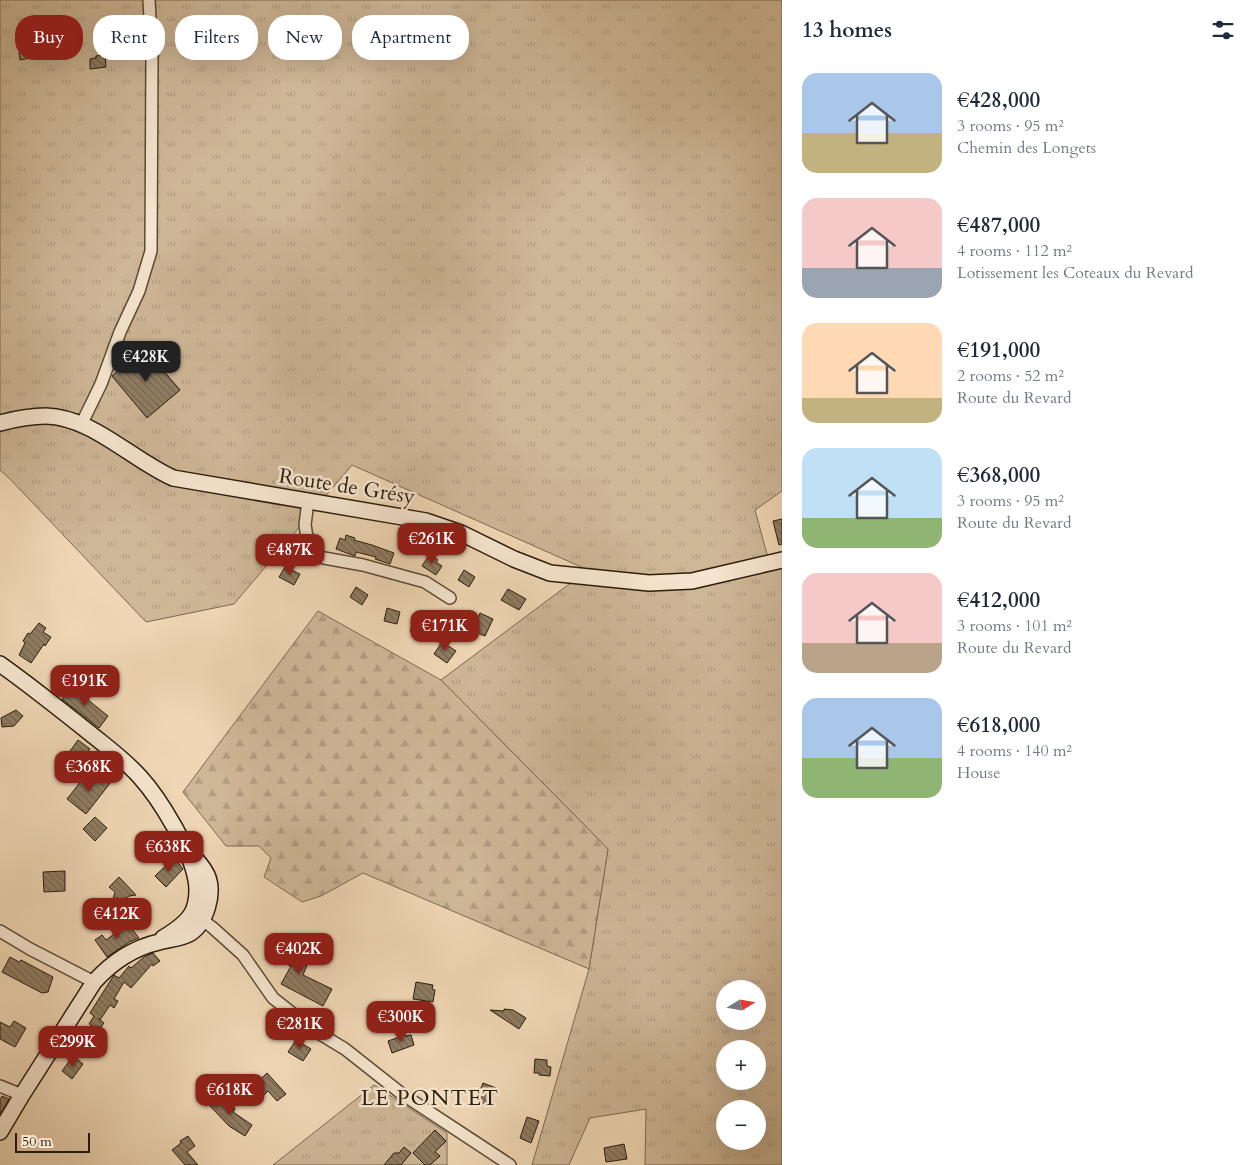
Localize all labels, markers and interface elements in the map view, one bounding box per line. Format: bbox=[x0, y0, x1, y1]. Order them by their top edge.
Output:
chip: Buy bbox=[15, 15, 83, 60]
chip: Rent bbox=[93, 15, 165, 60]
chip: Filters bbox=[175, 15, 258, 60]
chip: New bbox=[268, 15, 342, 60]
chip: Apartment bbox=[352, 15, 469, 60]
text: 13 homes bbox=[802, 16, 892, 45]
icon: filters bbox=[1209, 16, 1237, 44]
text: €428,000 bbox=[957, 86, 1040, 115]
icon: home bbox=[842, 93, 902, 153]
text: 3 rooms · 95 m² bbox=[957, 115, 1064, 137]
text: Chemin des Longets bbox=[957, 137, 1096, 159]
text: €487,000 bbox=[957, 211, 1040, 240]
icon: home bbox=[842, 218, 902, 278]
text: 4 rooms · 112 m² bbox=[957, 240, 1072, 262]
text: Lotissement les Coteaux du Revard bbox=[957, 262, 1194, 284]
text: €191,000 bbox=[957, 336, 1040, 365]
pin: €428K bbox=[111, 340, 181, 383]
icon: home bbox=[842, 343, 902, 403]
text: €428K bbox=[122, 346, 170, 368]
text: 2 rooms · 52 m² bbox=[957, 365, 1064, 387]
text: Route du Revard bbox=[957, 387, 1071, 409]
street label: Route de Grésy bbox=[277, 461, 417, 512]
text: €368,000 bbox=[957, 461, 1040, 490]
icon: home bbox=[842, 468, 902, 528]
text: 3 rooms · 95 m² bbox=[957, 490, 1064, 512]
text: Route du Revard bbox=[957, 512, 1071, 534]
pin: €261K bbox=[397, 522, 467, 565]
text: €261K bbox=[408, 528, 456, 550]
pin: €487K bbox=[255, 534, 325, 576]
text: €487K bbox=[266, 539, 314, 561]
text: €412,000 bbox=[957, 586, 1040, 615]
icon: home bbox=[842, 593, 902, 653]
pin: €171K bbox=[410, 610, 480, 652]
text: €171K bbox=[421, 615, 469, 637]
text: 3 rooms · 101 m² bbox=[957, 615, 1072, 637]
text: Route du Revard bbox=[957, 637, 1071, 659]
pin: €191K bbox=[50, 664, 120, 707]
text: €191K bbox=[61, 670, 109, 692]
text: €618,000 bbox=[957, 711, 1040, 740]
icon: home bbox=[842, 718, 902, 778]
text: 4 rooms · 140 m² bbox=[957, 740, 1072, 762]
pin: €368K bbox=[54, 750, 124, 793]
text: €368K bbox=[65, 756, 113, 778]
text: House bbox=[957, 762, 1000, 784]
pin: €638K bbox=[134, 830, 204, 873]
text: €638K bbox=[145, 836, 193, 858]
pin: €412K bbox=[82, 898, 152, 940]
text: €412K bbox=[93, 903, 141, 925]
pin: €402K bbox=[264, 932, 334, 975]
text: €402K bbox=[275, 938, 323, 960]
north arrow bbox=[716, 980, 766, 1030]
map controls bbox=[716, 980, 766, 1150]
pin: €300K bbox=[366, 1000, 436, 1043]
text: €300K bbox=[377, 1006, 425, 1028]
pin: €281K bbox=[265, 1008, 335, 1050]
text: €281K bbox=[276, 1013, 324, 1035]
pin: €299K bbox=[38, 1026, 108, 1068]
text: €299K bbox=[49, 1031, 97, 1053]
button: + bbox=[716, 1040, 766, 1090]
pin: €618K bbox=[195, 1074, 265, 1116]
text: €618K bbox=[206, 1079, 254, 1101]
district label: LE PONTET bbox=[361, 1083, 499, 1113]
button: − bbox=[716, 1100, 766, 1150]
scale bar bbox=[15, 1130, 90, 1153]
text: 50 m bbox=[22, 1132, 52, 1151]

